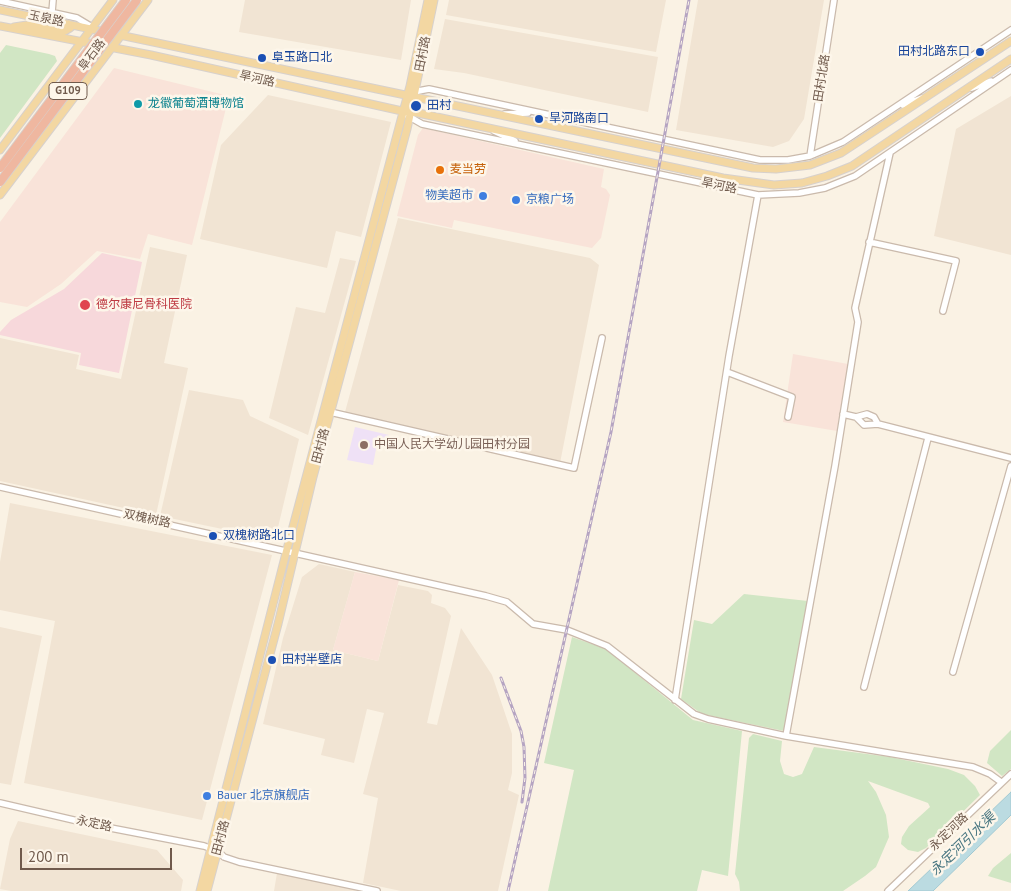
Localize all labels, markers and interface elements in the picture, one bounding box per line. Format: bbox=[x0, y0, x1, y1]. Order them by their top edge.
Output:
street label: 玉泉路 bbox=[27, 8, 65, 30]
street label: 田村路 bbox=[412, 35, 434, 73]
street label: 阜石路 bbox=[75, 36, 109, 74]
place label: 田村北路东口 bbox=[898, 45, 970, 59]
marker: 田村北路东口 bbox=[974, 46, 986, 58]
place label: 阜玉路口北 bbox=[272, 51, 332, 65]
marker: 阜玉路口北 bbox=[256, 52, 268, 64]
street label: 田村北路 bbox=[811, 53, 833, 103]
street label: 旱河路 bbox=[238, 68, 276, 90]
road number: G109 bbox=[49, 82, 87, 100]
place label: 龙徽葡萄酒博物馆 bbox=[148, 97, 244, 111]
marker: 龙徽葡萄酒博物馆 bbox=[132, 98, 144, 110]
marker: 田村 bbox=[409, 99, 423, 113]
place label: 田村 bbox=[427, 99, 451, 113]
place label: 旱河路南口 bbox=[549, 112, 609, 126]
marker: 旱河路南口 bbox=[533, 113, 545, 125]
place label: 麦当劳 bbox=[450, 163, 486, 177]
marker: 麦当劳 bbox=[434, 164, 446, 176]
street label: 旱河路 bbox=[700, 175, 738, 197]
place label: 物美超市 bbox=[425, 189, 473, 203]
marker: 物美超市 bbox=[477, 190, 489, 202]
place label: 京粮广场 bbox=[526, 193, 574, 207]
marker: 京粮广场 bbox=[510, 194, 522, 206]
marker: 德尔康尼骨科医院 bbox=[78, 298, 92, 312]
place label: 德尔康尼骨科医院 bbox=[96, 298, 192, 312]
street label: 田村路 bbox=[309, 427, 333, 465]
place label: 中国人民大学幼儿园田村分园 bbox=[374, 438, 530, 452]
marker: 中国人民大学幼儿园田村分园 bbox=[358, 439, 370, 451]
street label: 双槐树路 bbox=[122, 507, 172, 531]
place label: 双槐树路北口 bbox=[223, 529, 295, 543]
marker: 双槐树路北口 bbox=[207, 530, 219, 542]
place label: 田村半壁店 bbox=[282, 653, 342, 667]
marker: 田村半壁店 bbox=[266, 654, 278, 666]
place label: Bauer 北京旗舰店 bbox=[217, 789, 310, 803]
marker: Bauer 北京旗舰店 bbox=[201, 790, 213, 802]
water label: 永定河引水渠 bbox=[927, 809, 999, 879]
street label: 永定河路 bbox=[927, 810, 971, 854]
street label: 永定路 bbox=[75, 813, 113, 835]
street label: 田村路 bbox=[209, 819, 233, 857]
scale bar bbox=[22, 838, 175, 870]
text: 200 m bbox=[28, 847, 69, 866]

